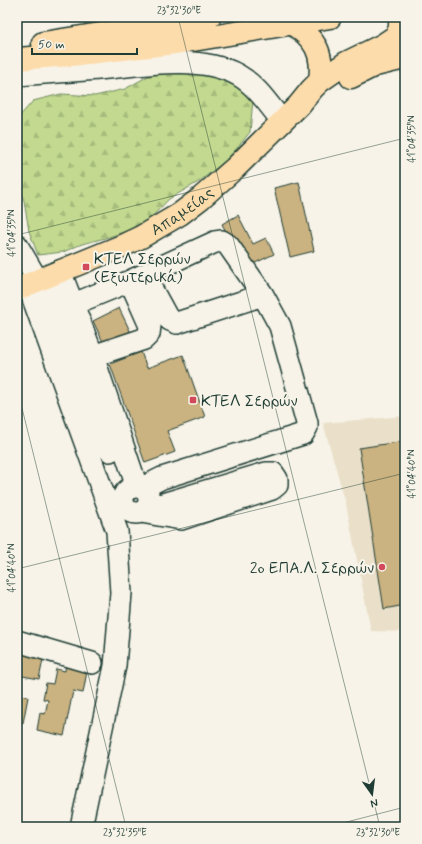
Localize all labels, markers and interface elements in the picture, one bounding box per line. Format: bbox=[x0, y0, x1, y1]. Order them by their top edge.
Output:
text: 23°32'30"E bbox=[157, 4, 201, 18]
scale bar bbox=[32, 30, 137, 56]
text: 50 m bbox=[38, 37, 65, 53]
text: 41°04'35"N bbox=[405, 115, 419, 163]
street label: Απαμείας bbox=[147, 183, 219, 241]
text: 41°04'35"N bbox=[5, 209, 19, 257]
place label: ΚΤΕΛ Σερρών (Εξωτερικά) bbox=[94, 249, 191, 288]
marker: ΚΤΕΛ Σερρών (Εξωτερικά) bbox=[81, 262, 91, 272]
place label: ΚΤΕΛ Σερρών bbox=[201, 391, 298, 412]
marker: ΚΤΕΛ Σερρών bbox=[188, 395, 198, 405]
text: 41°04'40"N bbox=[405, 449, 419, 499]
text: 41°04'40"N bbox=[5, 543, 19, 593]
place label: 2ο ΕΠΑ.Λ. Σερρών bbox=[250, 558, 374, 579]
marker: 2ο ΕΠΑ.Λ. Σερρών bbox=[377, 562, 387, 572]
north arrow bbox=[352, 774, 392, 814]
text: N bbox=[369, 795, 379, 810]
text: 23°32'35"E bbox=[103, 826, 147, 840]
text: 23°32'30"E bbox=[356, 826, 400, 840]

